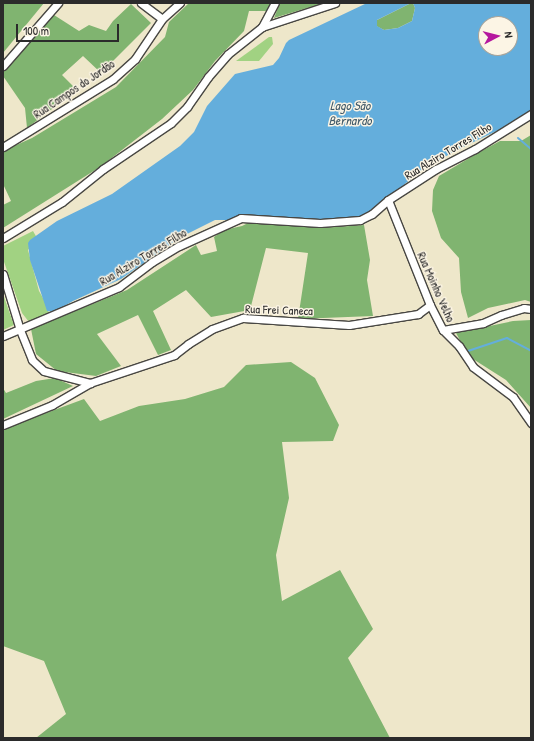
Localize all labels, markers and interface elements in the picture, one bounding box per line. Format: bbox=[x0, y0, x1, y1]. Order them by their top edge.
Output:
scale bar bbox=[18, 16, 121, 42]
north arrow bbox=[478, 16, 518, 56]
text: 100 m bbox=[23, 22, 49, 39]
text: N bbox=[502, 31, 516, 38]
street label: Rua Campos do Jordão bbox=[31, 56, 117, 122]
water label: Lago São Bernardo bbox=[328, 98, 372, 129]
street label: Rua Alziro Torres Filho bbox=[402, 119, 494, 183]
street label: Rua Alziro Torres Filho bbox=[97, 225, 189, 289]
street label: Rua Moinho Velho bbox=[414, 250, 458, 324]
street label: Rua Frei Caneca bbox=[245, 302, 313, 318]

